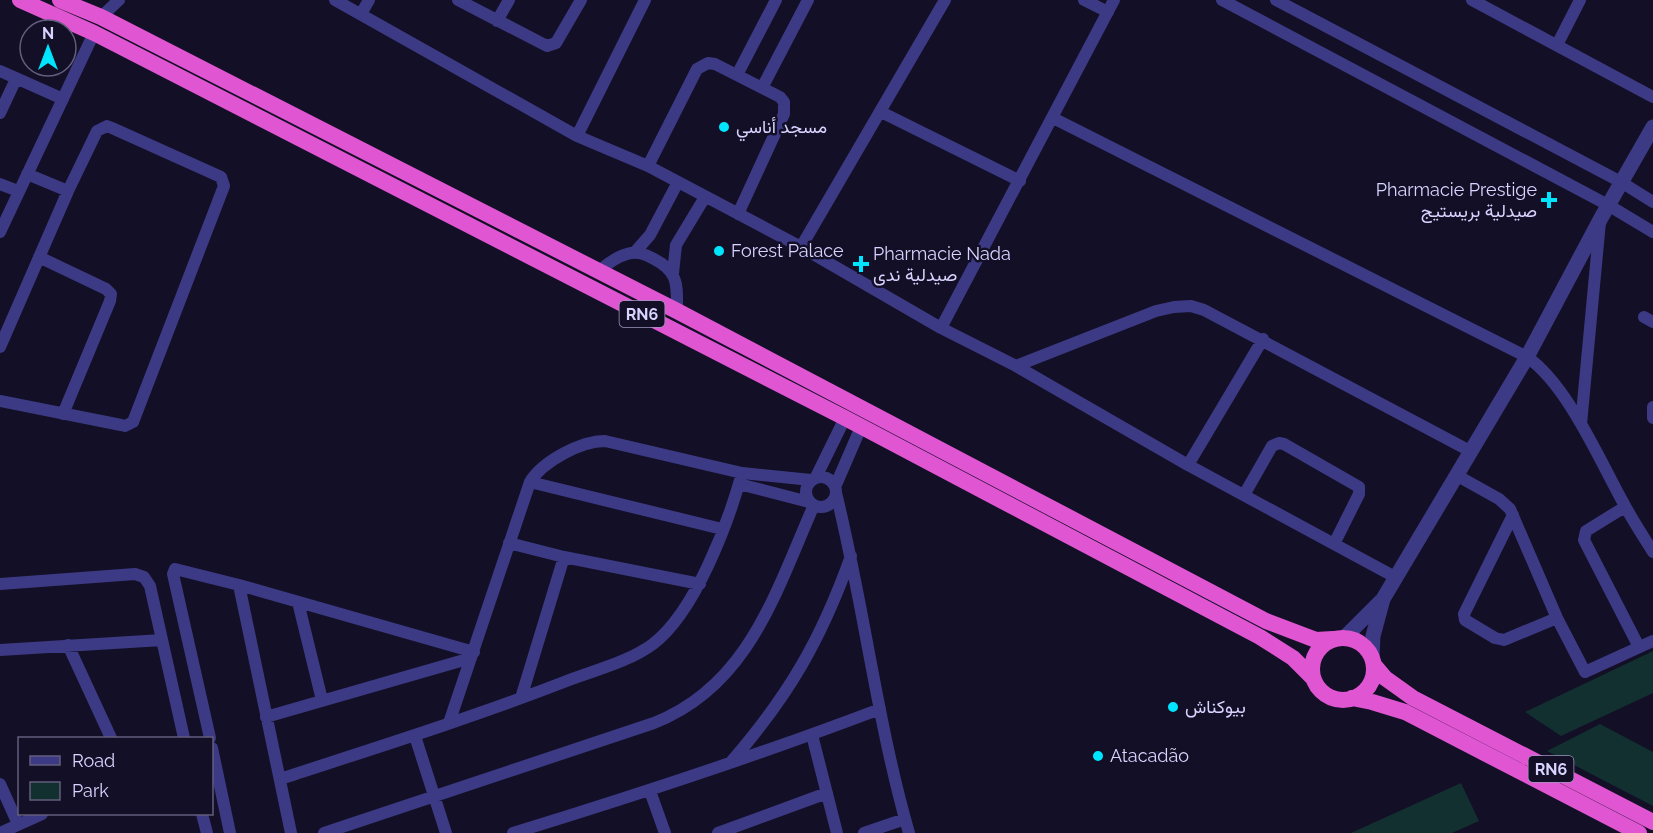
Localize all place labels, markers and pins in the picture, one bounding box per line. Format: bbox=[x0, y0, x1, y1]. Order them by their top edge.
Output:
place label: مسجد أناسي bbox=[736, 116, 827, 142]
marker: مسجد أناسي bbox=[717, 120, 731, 134]
place label: Pharmacie Prestige صيدلية بريستيج bbox=[1376, 179, 1537, 223]
marker: Pharmacie Prestige صيدلية بريستيج bbox=[1542, 193, 1556, 207]
place label: Forest Palace bbox=[731, 240, 844, 261]
place label: Pharmacie Nada صيدلية ندى bbox=[873, 243, 1011, 286]
marker: Forest Palace bbox=[712, 244, 726, 258]
marker: Pharmacie Nada صيدلية ندى bbox=[854, 257, 868, 271]
place label: بيوكناش bbox=[1185, 696, 1246, 718]
marker: بيوكناش bbox=[1166, 700, 1180, 714]
place label: Atacadão bbox=[1110, 745, 1189, 766]
marker: Atacadão bbox=[1091, 749, 1105, 763]

